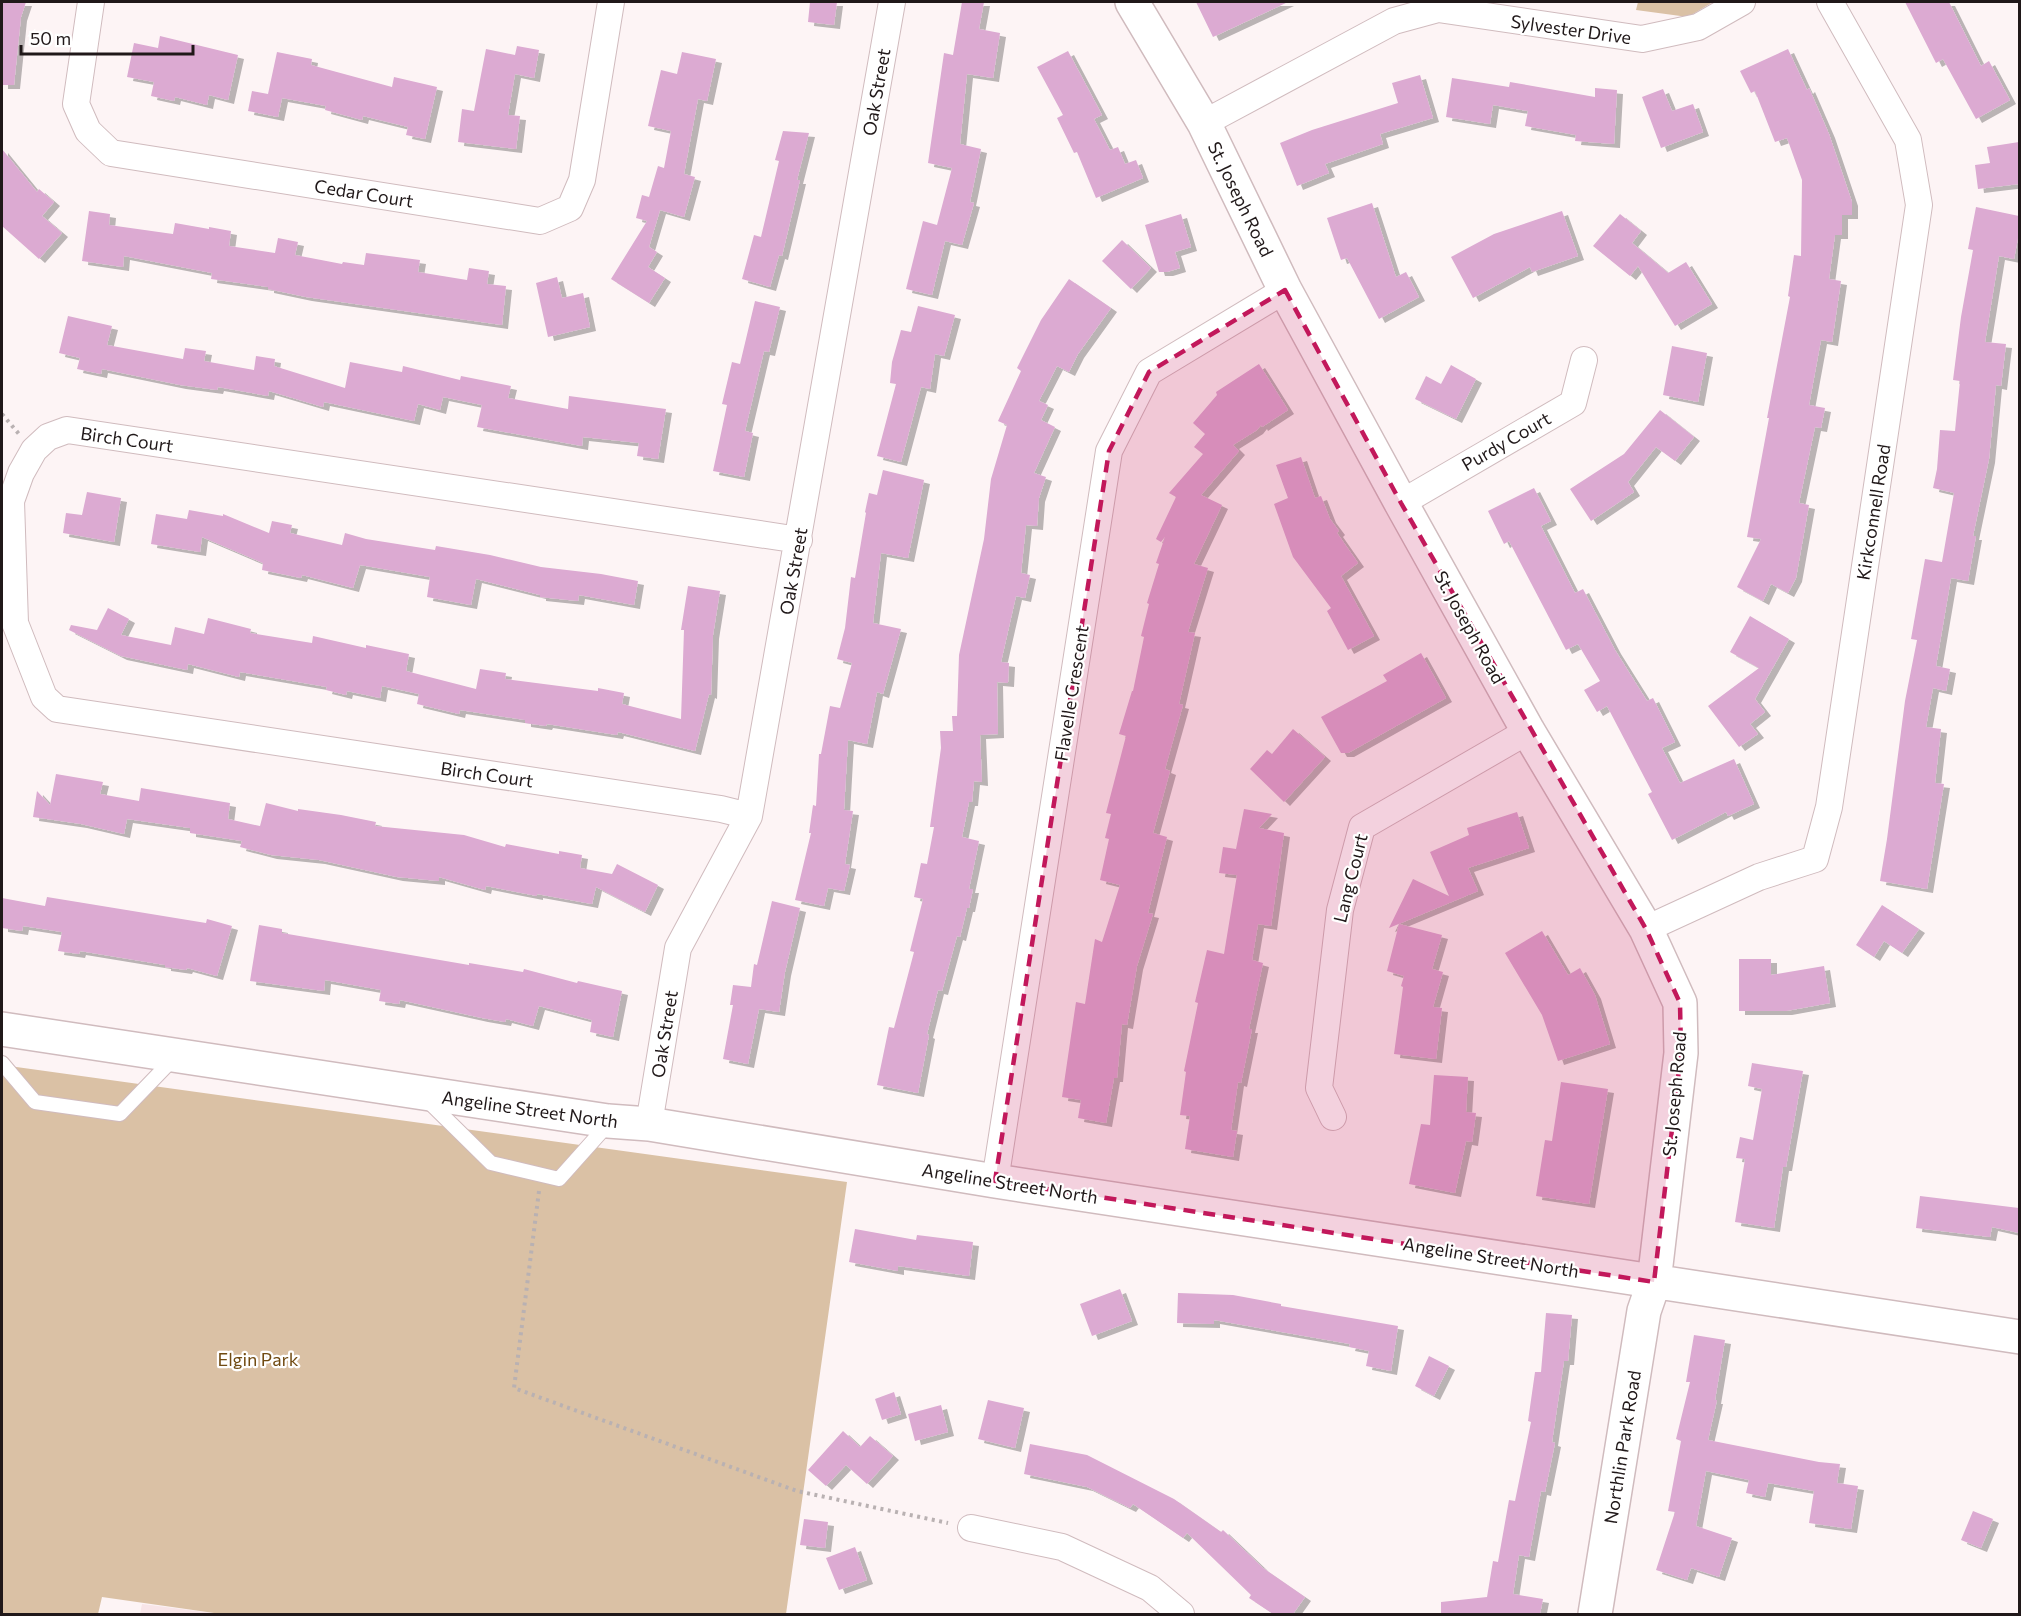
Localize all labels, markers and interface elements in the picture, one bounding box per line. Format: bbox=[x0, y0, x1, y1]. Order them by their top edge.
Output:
street label: Sylvester Drive bbox=[1509, 10, 1633, 48]
scale bar bbox=[21, 18, 194, 56]
text: 50 m bbox=[30, 27, 71, 49]
street label: Oak Street bbox=[858, 47, 894, 137]
street label: St. Joseph Road bbox=[1204, 138, 1278, 260]
street label: Cedar Court bbox=[313, 174, 415, 212]
street label: Purdy Court bbox=[1458, 407, 1554, 475]
street label: Birch Court bbox=[79, 422, 175, 456]
street label: Kirkconnell Road bbox=[1851, 442, 1895, 582]
street label: Oak Street bbox=[775, 526, 811, 616]
street label: St. Joseph Road bbox=[1430, 567, 1510, 687]
street label: Flavelle Crescent bbox=[1049, 623, 1093, 763]
street label: Birch Court bbox=[439, 757, 535, 791]
street label: Lang Court bbox=[1328, 831, 1372, 925]
street label: Oak Street bbox=[646, 989, 682, 1079]
street label: St. Joseph Road bbox=[1658, 1031, 1690, 1157]
street label: Angeline Street North bbox=[440, 1086, 620, 1132]
street label: Angeline Street North bbox=[920, 1158, 1100, 1208]
street label: Angeline Street North bbox=[1401, 1232, 1581, 1282]
park label: Elgin Park bbox=[217, 1348, 299, 1370]
street label: Northlin Park Road bbox=[1599, 1369, 1645, 1525]

